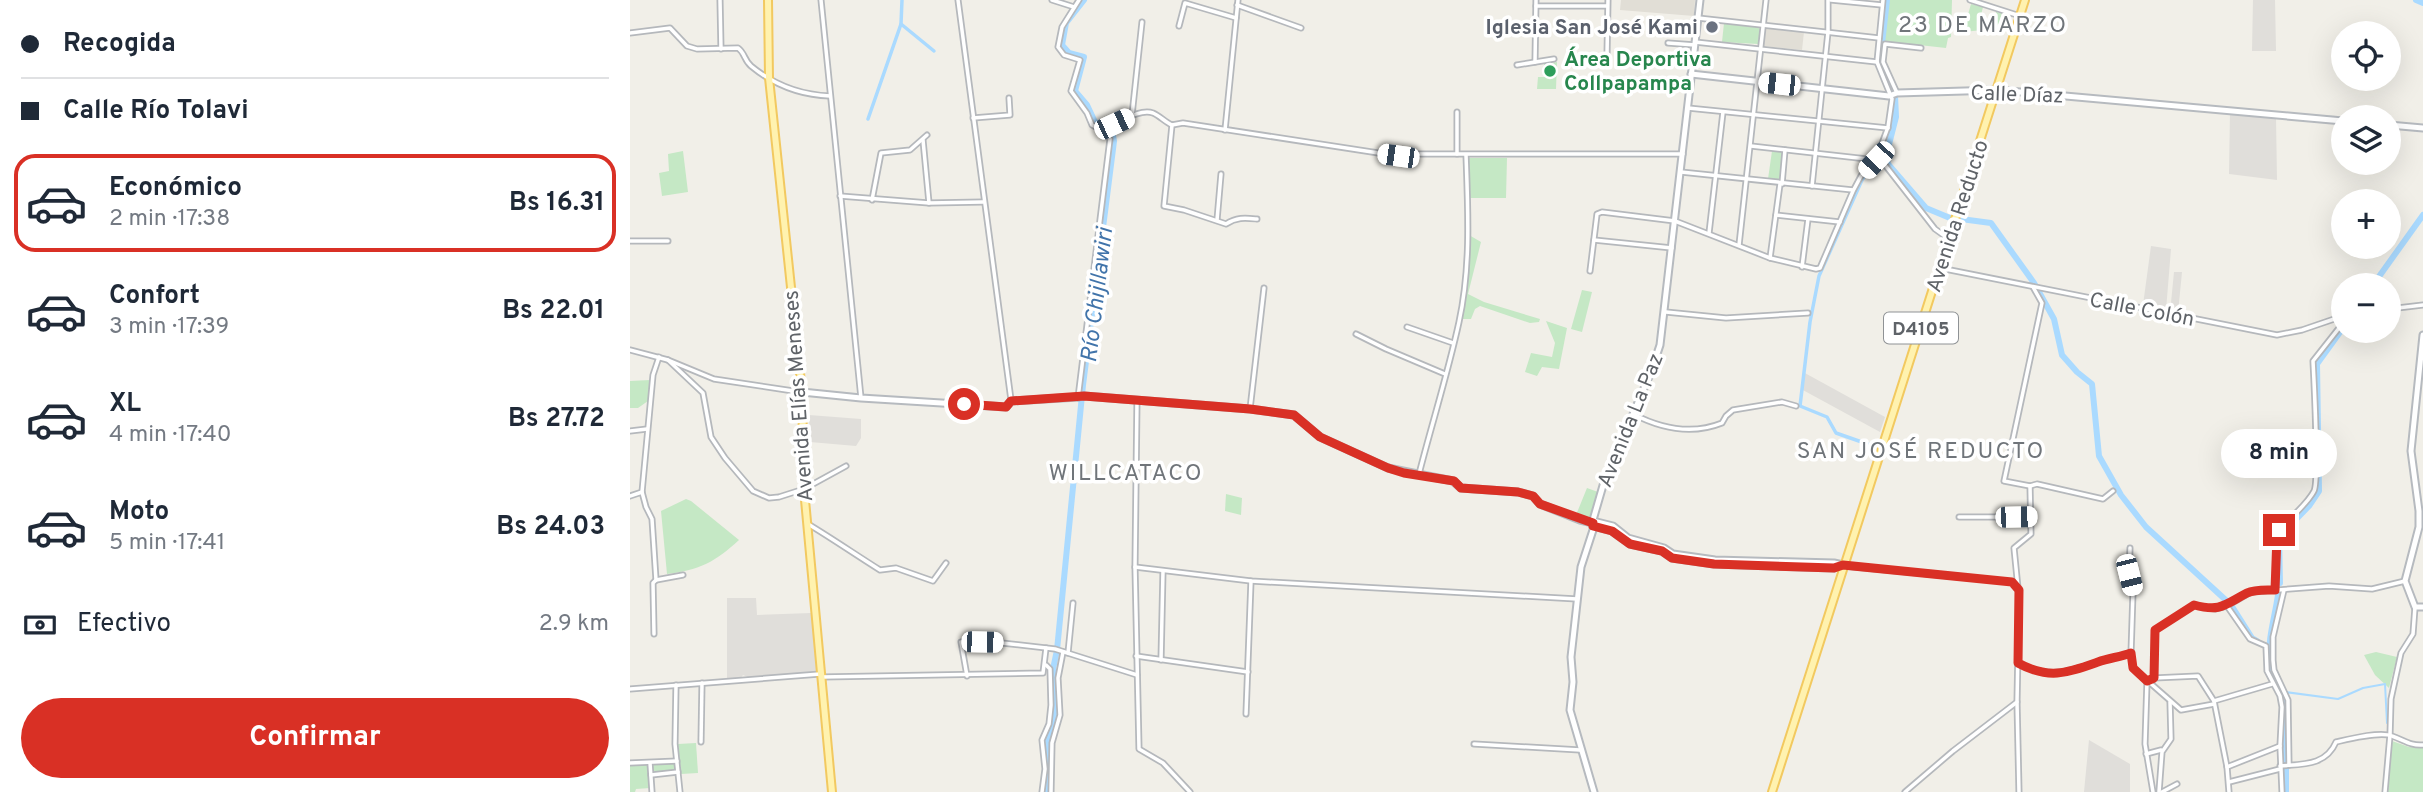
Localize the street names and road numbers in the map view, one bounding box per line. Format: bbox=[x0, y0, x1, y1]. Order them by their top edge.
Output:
street label: Calle Díaz bbox=[1970, 80, 2064, 111]
street label: Avenida Reducto bbox=[1921, 137, 1996, 296]
street label: Calle Colón bbox=[2087, 287, 2196, 334]
street label: Avenida Elías Meneses bbox=[779, 289, 820, 502]
road number: D4105 bbox=[1884, 312, 1958, 344]
street label: Avenida La Paz bbox=[1592, 349, 1671, 492]

